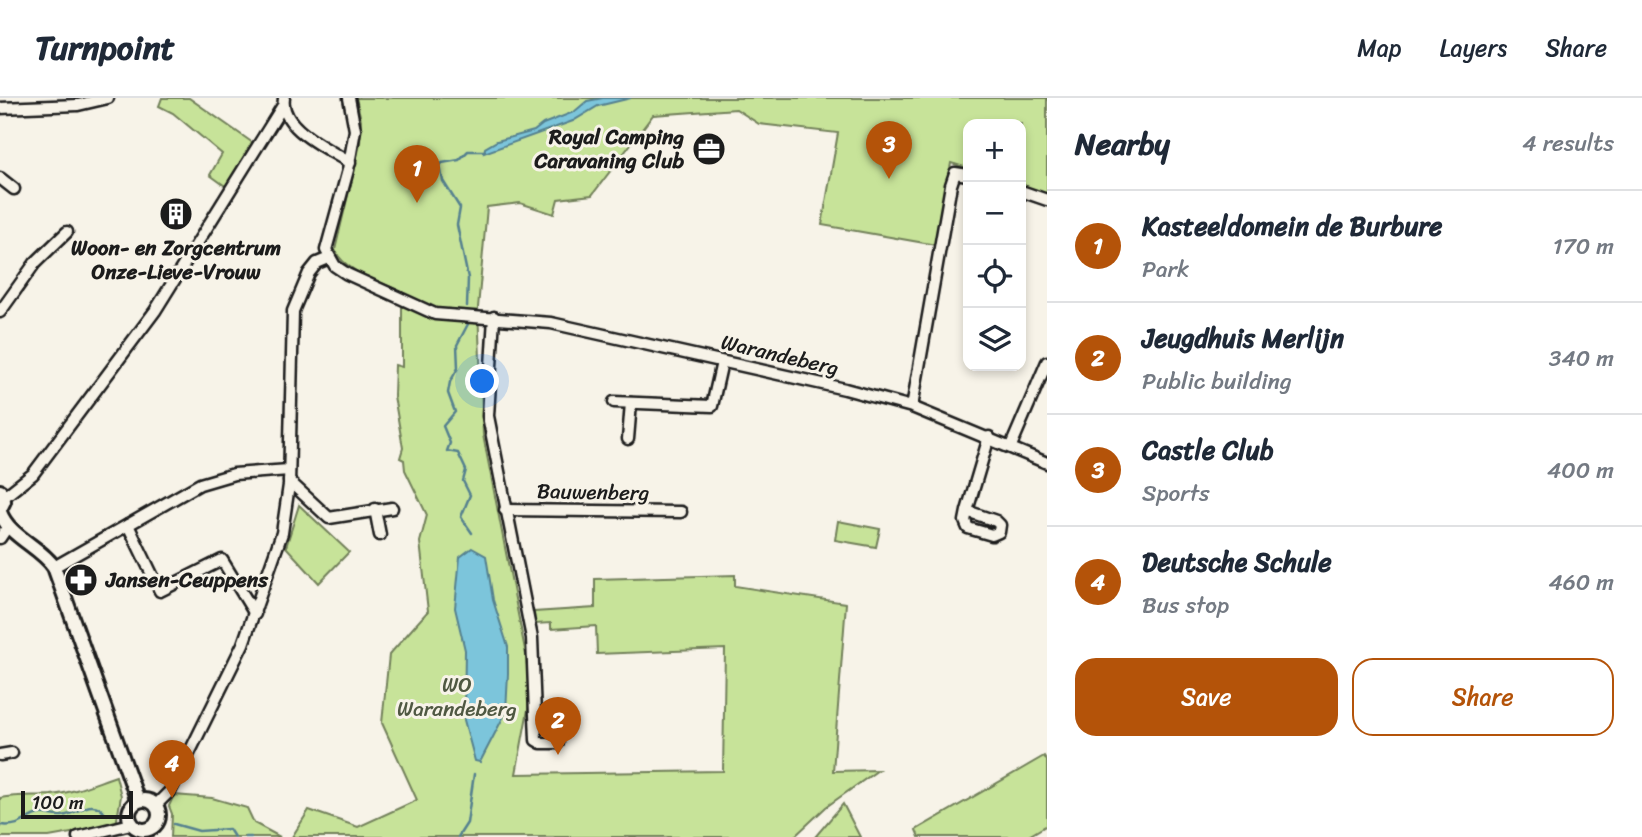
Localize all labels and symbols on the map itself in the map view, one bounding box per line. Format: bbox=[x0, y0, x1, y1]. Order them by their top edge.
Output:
place label: Royal Camping Caravaning Club bbox=[533, 118, 684, 180]
pin: 3 bbox=[866, 121, 912, 179]
office icon: Royal Camping Caravaning Club bbox=[690, 130, 728, 168]
pin: 1 bbox=[394, 145, 440, 203]
building icon: Woon- en Zorgcentrum Onze-Lieve-Vrouw bbox=[157, 195, 195, 233]
place label: Woon- en Zorgcentrum Onze-Lieve-Vrouw bbox=[71, 229, 281, 291]
street label: Warandeberg bbox=[717, 323, 843, 387]
your location bbox=[465, 364, 499, 398]
street label: Bauwenberg bbox=[537, 472, 650, 512]
pharmacy icon: Jansen-Ceuppens bbox=[62, 561, 100, 599]
place label: Jansen-Ceuppens bbox=[105, 561, 269, 599]
park label: WO Warandeberg bbox=[397, 666, 517, 728]
pin: 2 bbox=[535, 697, 581, 755]
pin: 4 bbox=[149, 740, 195, 798]
scale bar bbox=[21, 788, 133, 820]

